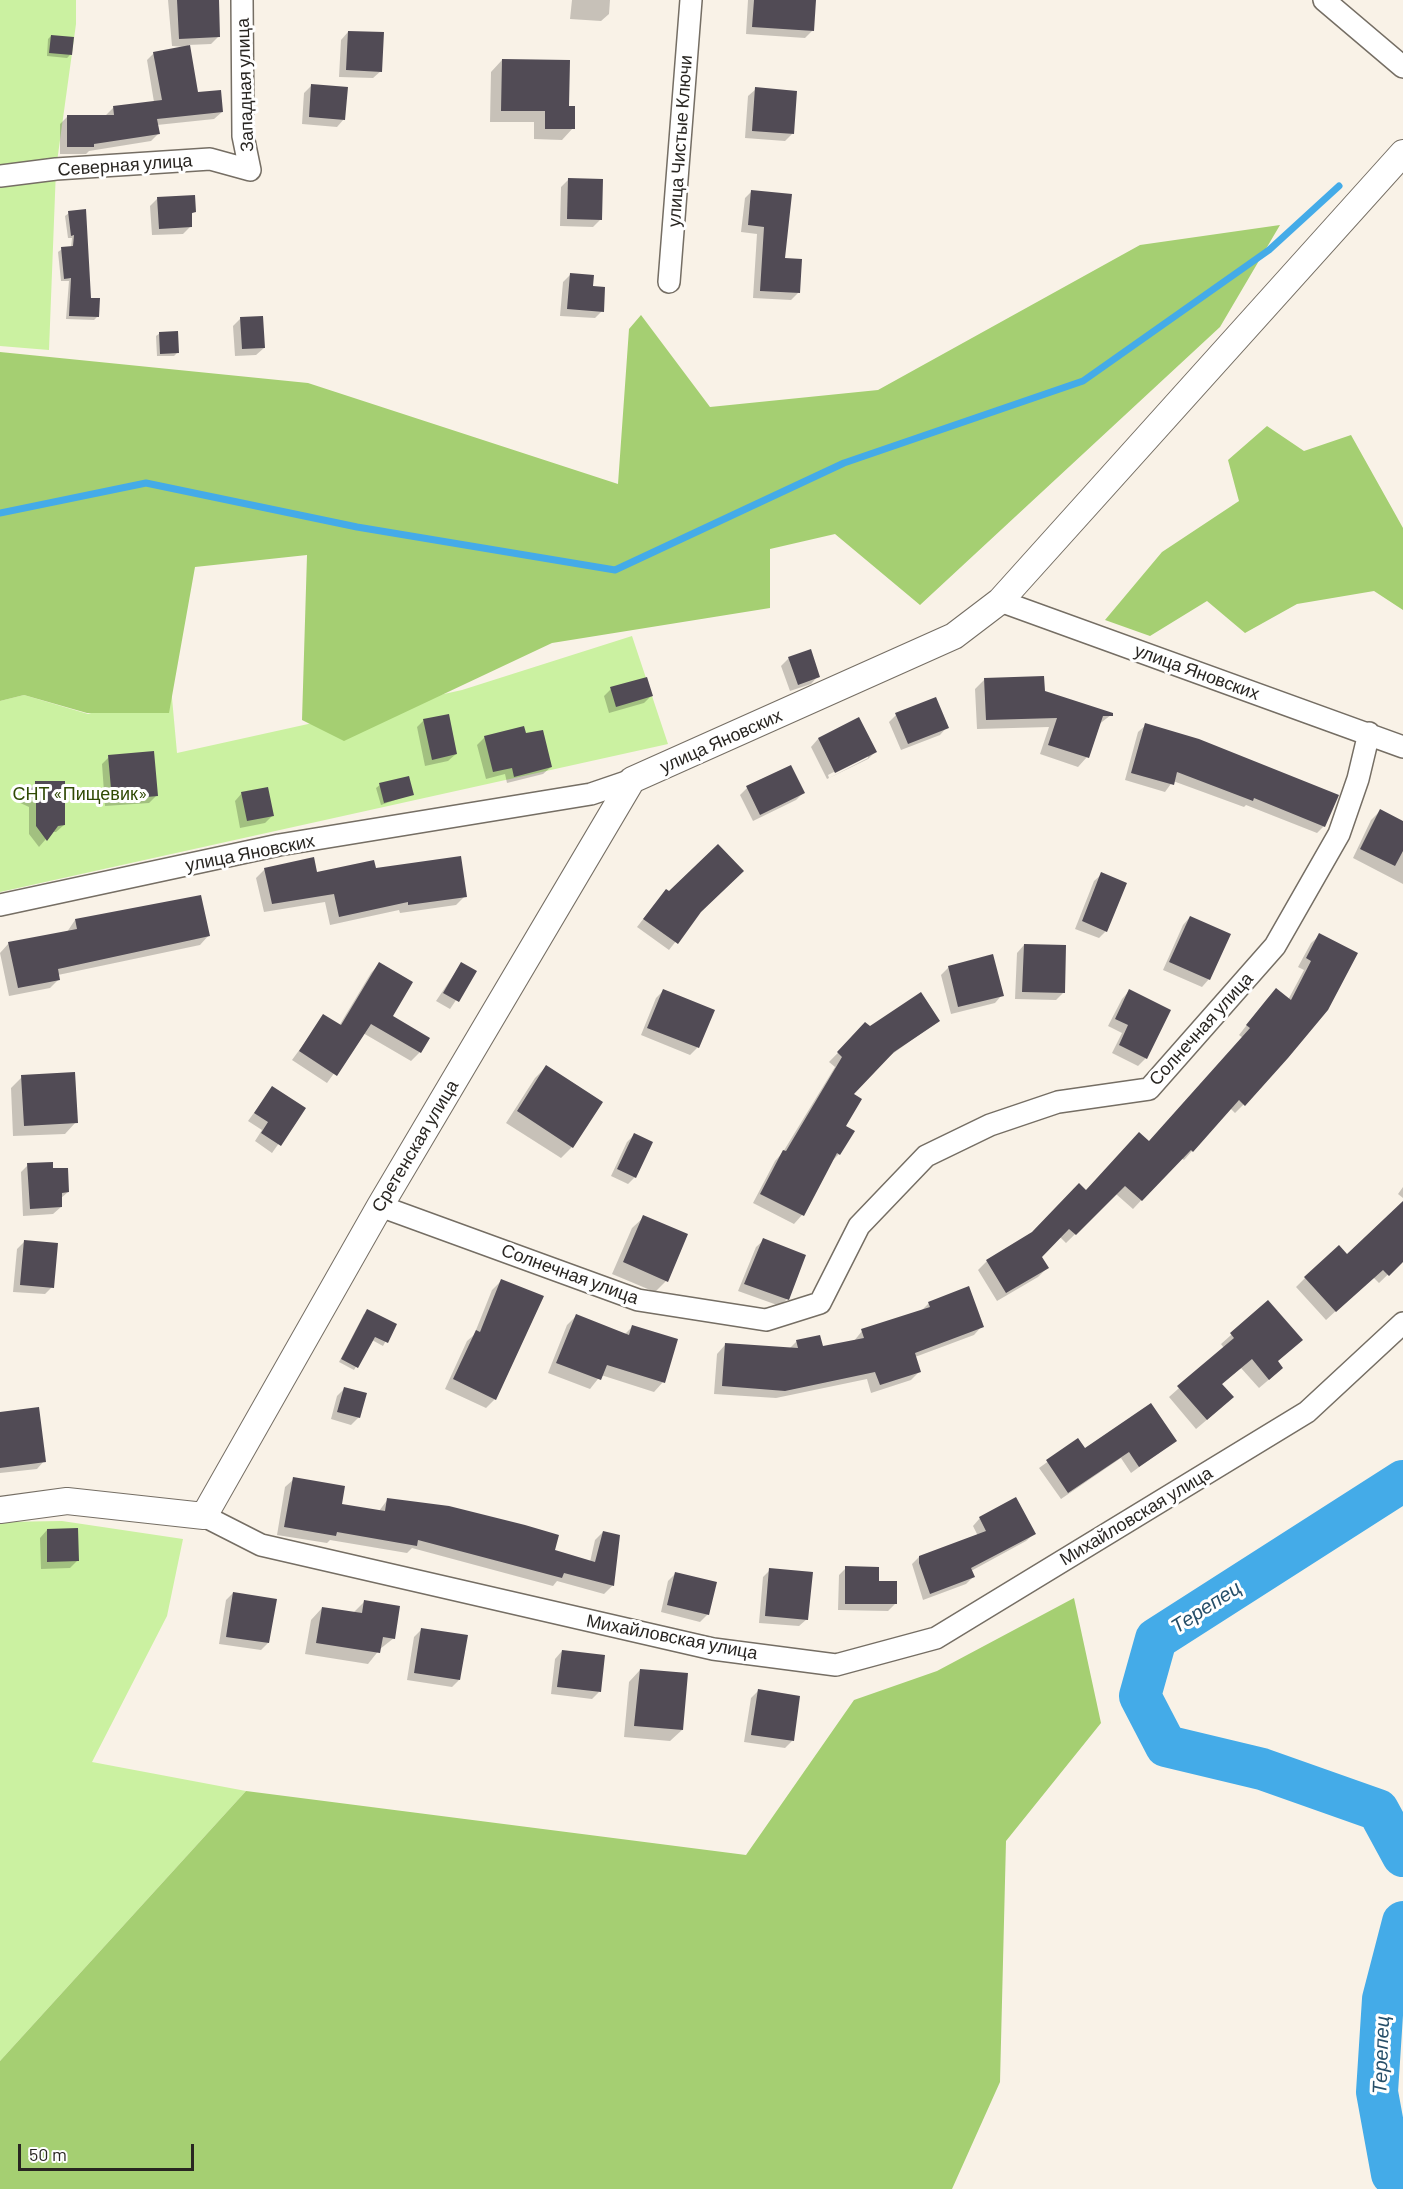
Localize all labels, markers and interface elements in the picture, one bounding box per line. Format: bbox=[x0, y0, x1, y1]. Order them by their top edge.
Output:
street label: Западная улица bbox=[232, 18, 258, 152]
street label: улица Чистые Ключи bbox=[663, 54, 697, 228]
street label: Северная улица bbox=[57, 150, 193, 180]
street label: улица Яновских bbox=[1132, 639, 1262, 705]
street label: улица Яновских bbox=[657, 704, 785, 778]
park label: СНТ «Пищевик» bbox=[12, 783, 148, 805]
street label: улица Яновских bbox=[183, 830, 317, 876]
street label: Солнечная улица bbox=[1145, 968, 1257, 1090]
street label: Сретенская улица bbox=[367, 1076, 463, 1216]
street label: Солнечная улица bbox=[498, 1239, 642, 1309]
street label: Михайловская улица bbox=[1056, 1462, 1216, 1570]
water label: Терепец bbox=[1167, 1576, 1245, 1638]
street label: Михайловская улица bbox=[584, 1610, 760, 1664]
water label: Терепец bbox=[1368, 2015, 1394, 2095]
scale bar bbox=[21, 2132, 196, 2170]
text: 50 m bbox=[29, 2143, 67, 2165]

